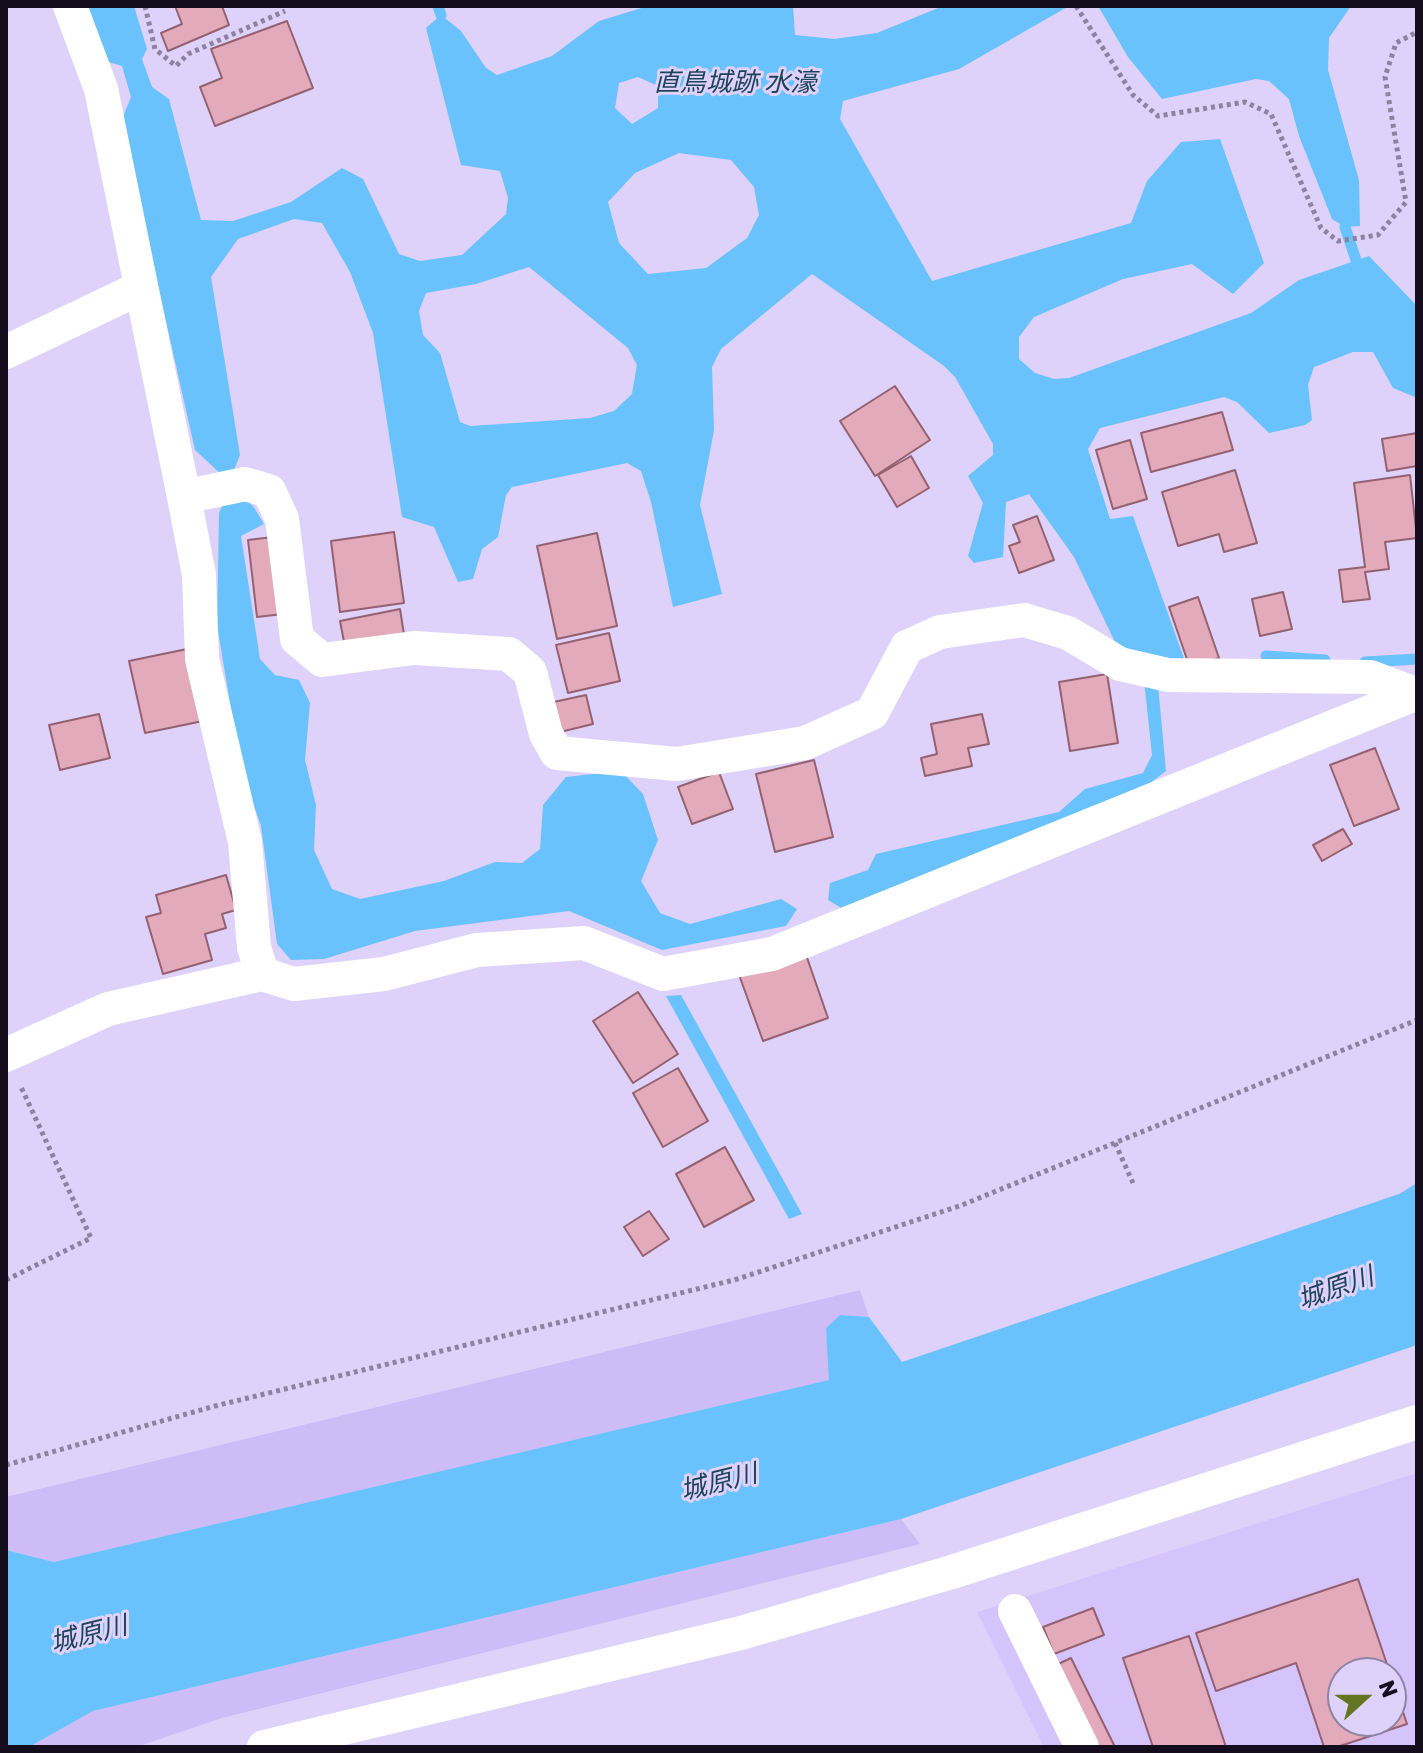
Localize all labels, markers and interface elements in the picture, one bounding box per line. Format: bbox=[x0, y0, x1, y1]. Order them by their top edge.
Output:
water label: 直鳥城跡 水濠 bbox=[654, 67, 816, 99]
water label: 城原川 bbox=[1294, 1262, 1378, 1316]
water label: 城原川 bbox=[677, 1458, 761, 1508]
water label: 城原川 bbox=[47, 1610, 131, 1660]
north arrow bbox=[1327, 1657, 1407, 1737]
text: N bbox=[1373, 1677, 1403, 1701]

